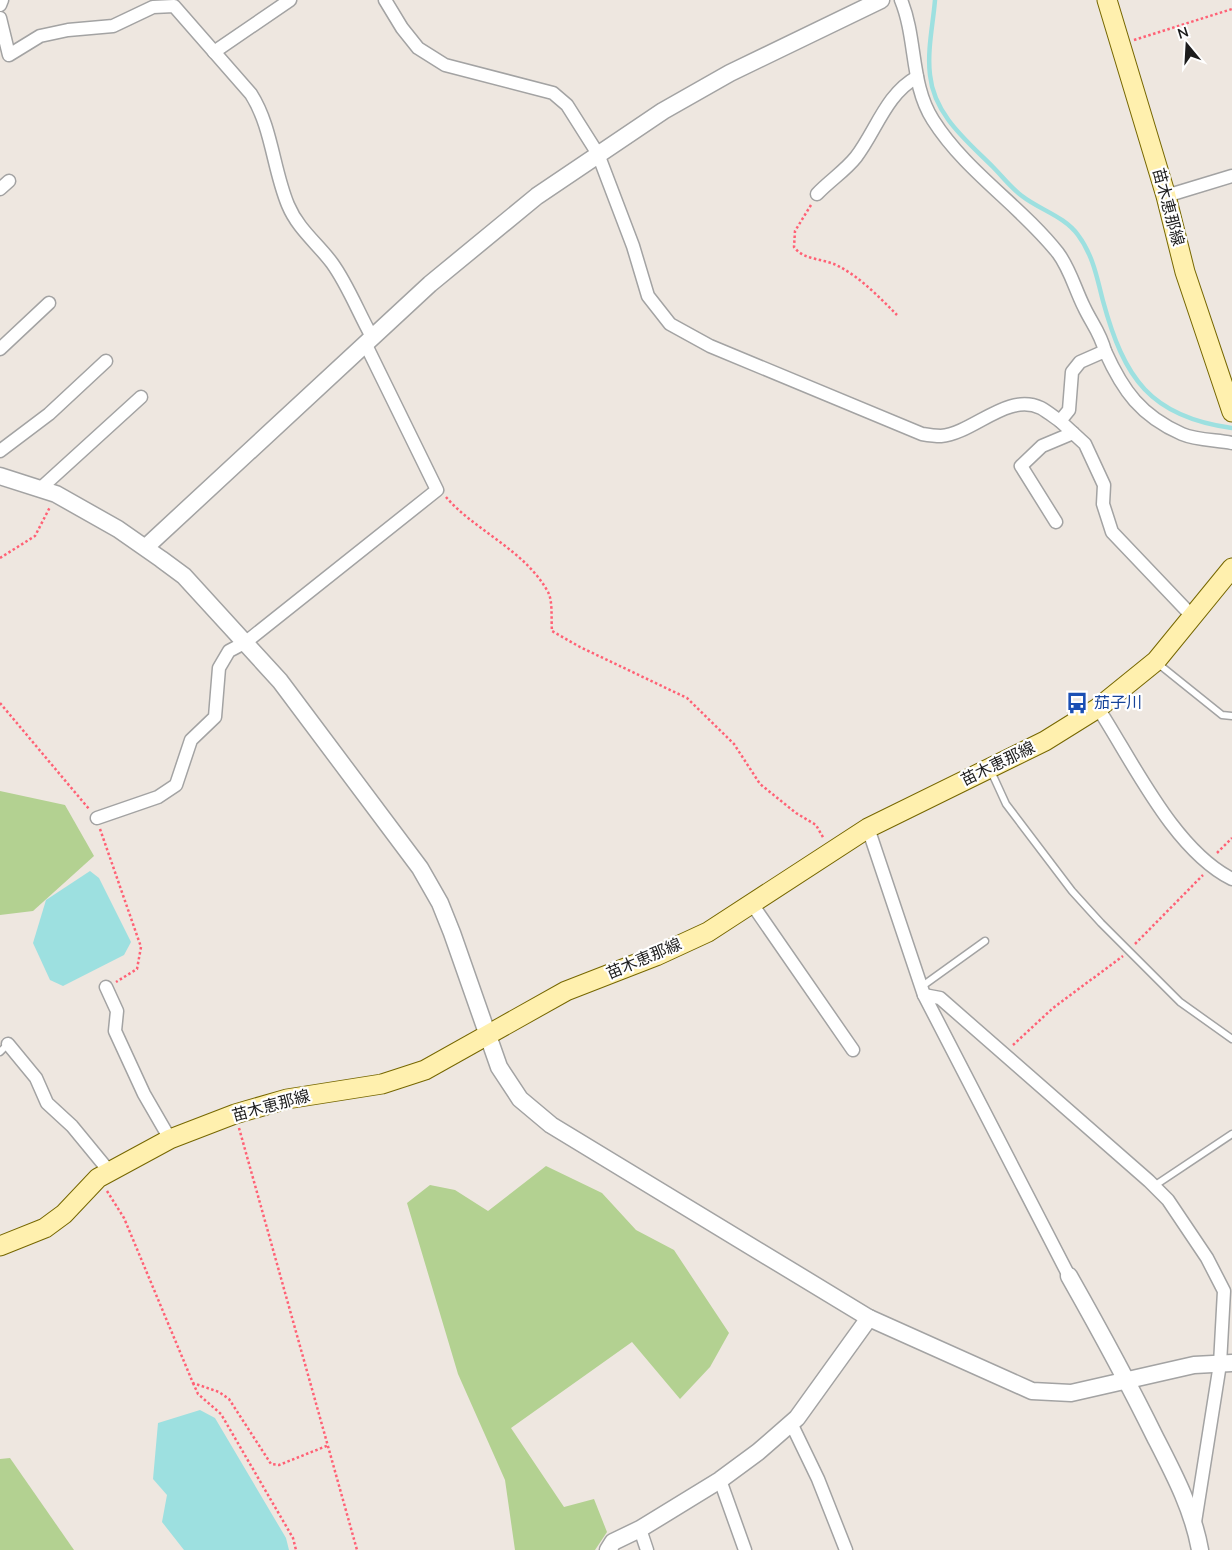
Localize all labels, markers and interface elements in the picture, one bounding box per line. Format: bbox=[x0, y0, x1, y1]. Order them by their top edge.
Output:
north arrow bbox=[1162, 20, 1212, 70]
text: N bbox=[1175, 22, 1191, 44]
street label: 苗木恵那線 bbox=[1147, 166, 1189, 248]
bus stop icon: 茄子川 bbox=[1064, 690, 1090, 716]
place label: 茄子川 bbox=[1094, 692, 1142, 714]
street label: 苗木恵那線 bbox=[957, 737, 1039, 791]
street label: 苗木恵那線 bbox=[603, 933, 685, 985]
street label: 苗木恵那線 bbox=[230, 1085, 312, 1127]

